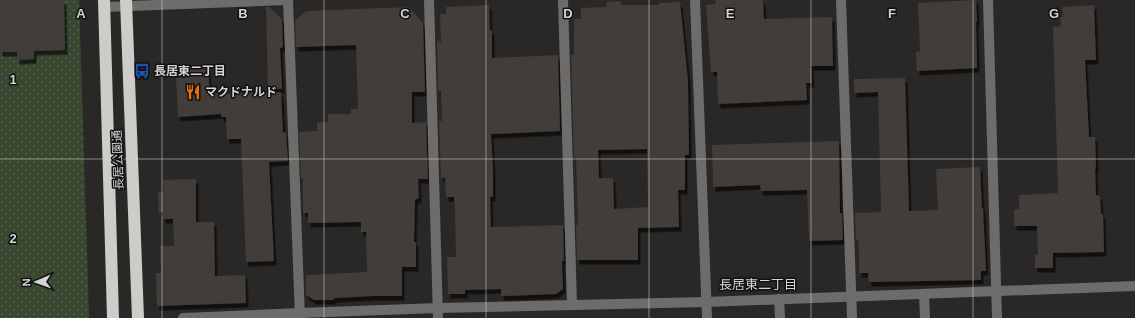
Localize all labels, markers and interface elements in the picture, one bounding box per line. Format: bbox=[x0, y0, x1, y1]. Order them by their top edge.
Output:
text: A bbox=[76, 6, 86, 21]
text: B bbox=[238, 6, 248, 21]
text: C bbox=[400, 6, 410, 21]
text: D bbox=[563, 6, 573, 21]
text: E bbox=[726, 6, 735, 21]
text: F bbox=[888, 6, 896, 21]
text: G bbox=[1049, 6, 1059, 21]
bus stop icon: 長居東二丁目 bbox=[133, 62, 151, 80]
place label: 長居東二丁目 bbox=[154, 64, 226, 78]
text: 1 bbox=[9, 72, 17, 87]
restaurant icon: マクドナルド bbox=[184, 83, 202, 101]
place label: マクドナルド bbox=[205, 85, 277, 99]
street label: 長居公園通 bbox=[110, 130, 126, 190]
text: 2 bbox=[9, 231, 17, 246]
north arrow bbox=[16, 262, 56, 302]
district label: 長居東二丁目 bbox=[719, 277, 797, 292]
text: N bbox=[20, 278, 32, 287]

